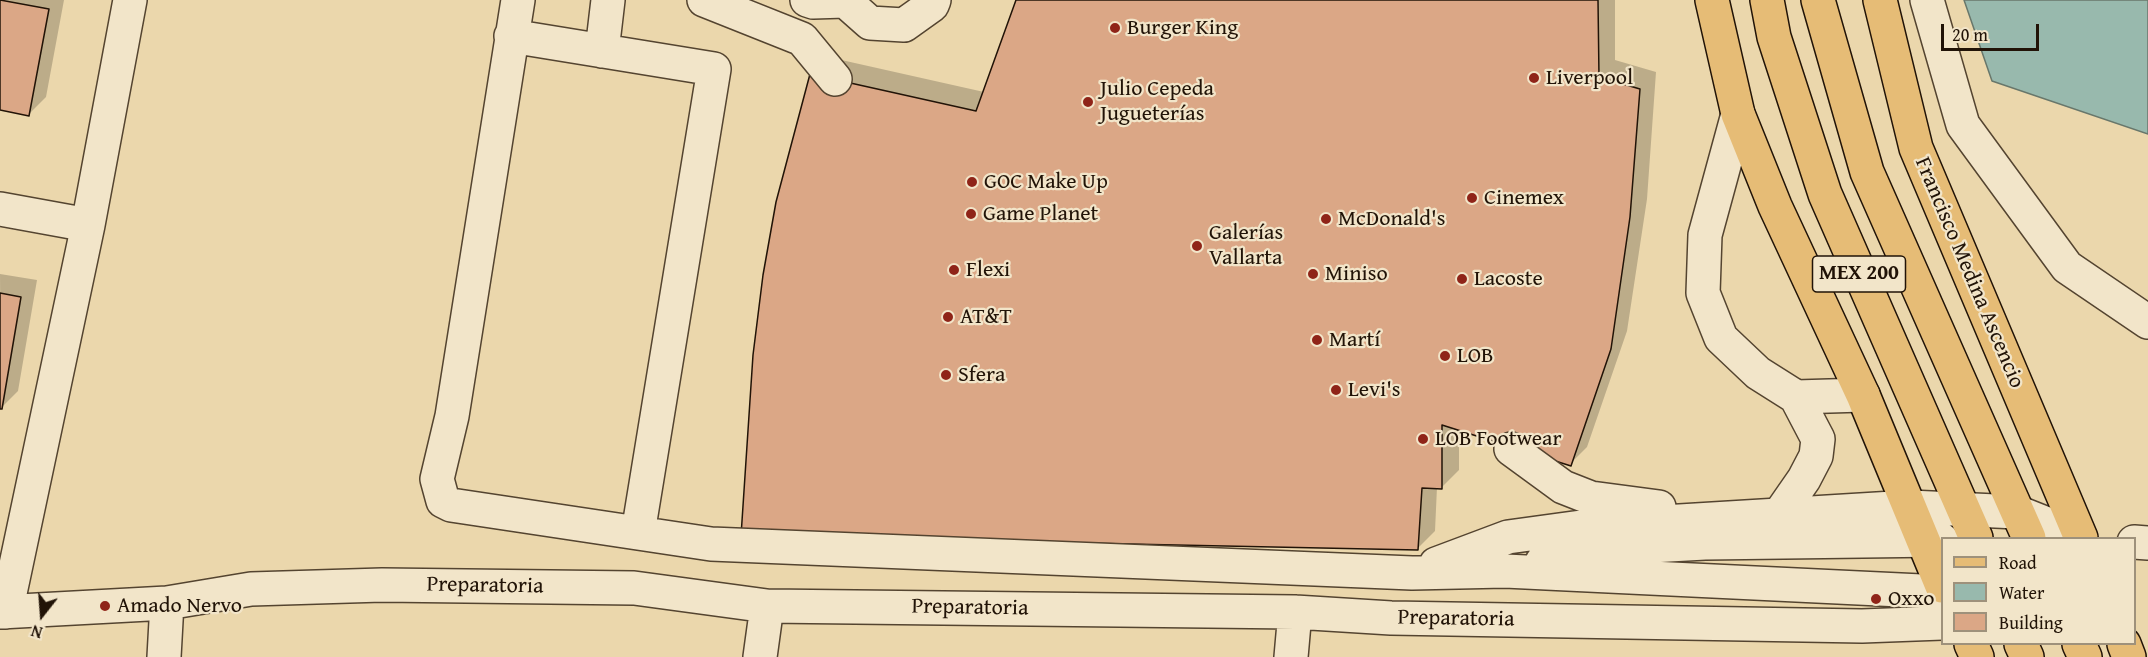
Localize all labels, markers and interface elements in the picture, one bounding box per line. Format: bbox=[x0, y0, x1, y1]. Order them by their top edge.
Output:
scale bar bbox=[1944, 12, 2042, 50]
place label: Burger King bbox=[1127, 15, 1238, 41]
marker: Burger King bbox=[1108, 21, 1122, 35]
text: 20 m bbox=[1952, 21, 1988, 48]
place label: Liverpool bbox=[1546, 65, 1633, 91]
marker: Liverpool bbox=[1527, 71, 1541, 85]
place label: Julio Cepeda Jugueterías bbox=[1100, 76, 1214, 128]
marker: Julio Cepeda Jugueterías bbox=[1081, 95, 1095, 109]
street label: Francisco Medina Ascencio bbox=[1908, 154, 2030, 392]
place label: GOC Make Up bbox=[984, 169, 1108, 195]
marker: GOC Make Up bbox=[965, 175, 979, 189]
place label: Cinemex bbox=[1484, 185, 1564, 211]
marker: Cinemex bbox=[1465, 191, 1479, 205]
place label: Game Planet bbox=[983, 201, 1098, 227]
place label: McDonald's bbox=[1338, 206, 1445, 232]
marker: Game Planet bbox=[964, 207, 978, 221]
marker: McDonald's bbox=[1319, 212, 1333, 226]
place label: Galerías Vallarta bbox=[1209, 220, 1283, 272]
marker: Galerías Vallarta bbox=[1190, 239, 1204, 253]
road number: MEX 200 bbox=[1812, 256, 1906, 292]
place label: Flexi bbox=[966, 257, 1010, 283]
place label: Miniso bbox=[1325, 261, 1388, 287]
marker: Flexi bbox=[947, 263, 961, 277]
place label: Lacoste bbox=[1474, 266, 1543, 292]
marker: Miniso bbox=[1306, 267, 1320, 281]
marker: Lacoste bbox=[1455, 272, 1469, 286]
place label: AT&T bbox=[960, 304, 1012, 330]
marker: AT&T bbox=[941, 310, 955, 324]
place label: Martí bbox=[1329, 327, 1380, 353]
marker: Martí bbox=[1310, 333, 1324, 347]
place label: LOB bbox=[1457, 343, 1494, 369]
marker: LOB bbox=[1438, 349, 1452, 363]
place label: Sfera bbox=[958, 362, 1005, 388]
marker: Sfera bbox=[939, 368, 953, 382]
place label: Levi's bbox=[1348, 377, 1401, 403]
marker: Levi's bbox=[1329, 383, 1343, 397]
place label: LOB Footwear bbox=[1435, 426, 1561, 452]
marker: LOB Footwear bbox=[1416, 432, 1430, 446]
legend bbox=[1941, 537, 2136, 645]
text: Road bbox=[1999, 549, 2037, 576]
street label: Preparatoria bbox=[426, 572, 544, 600]
text: Water bbox=[1999, 579, 2044, 606]
north arrow bbox=[12, 585, 72, 645]
place label: Oxxo bbox=[1888, 586, 1935, 612]
marker: Oxxo bbox=[1869, 592, 1883, 606]
place label: Amado Nervo bbox=[117, 593, 242, 619]
street label: Preparatoria bbox=[911, 594, 1029, 622]
marker: Amado Nervo bbox=[98, 599, 112, 613]
street label: Preparatoria bbox=[1397, 605, 1515, 633]
text: Building bbox=[1999, 609, 2063, 636]
text: N bbox=[28, 619, 45, 645]

